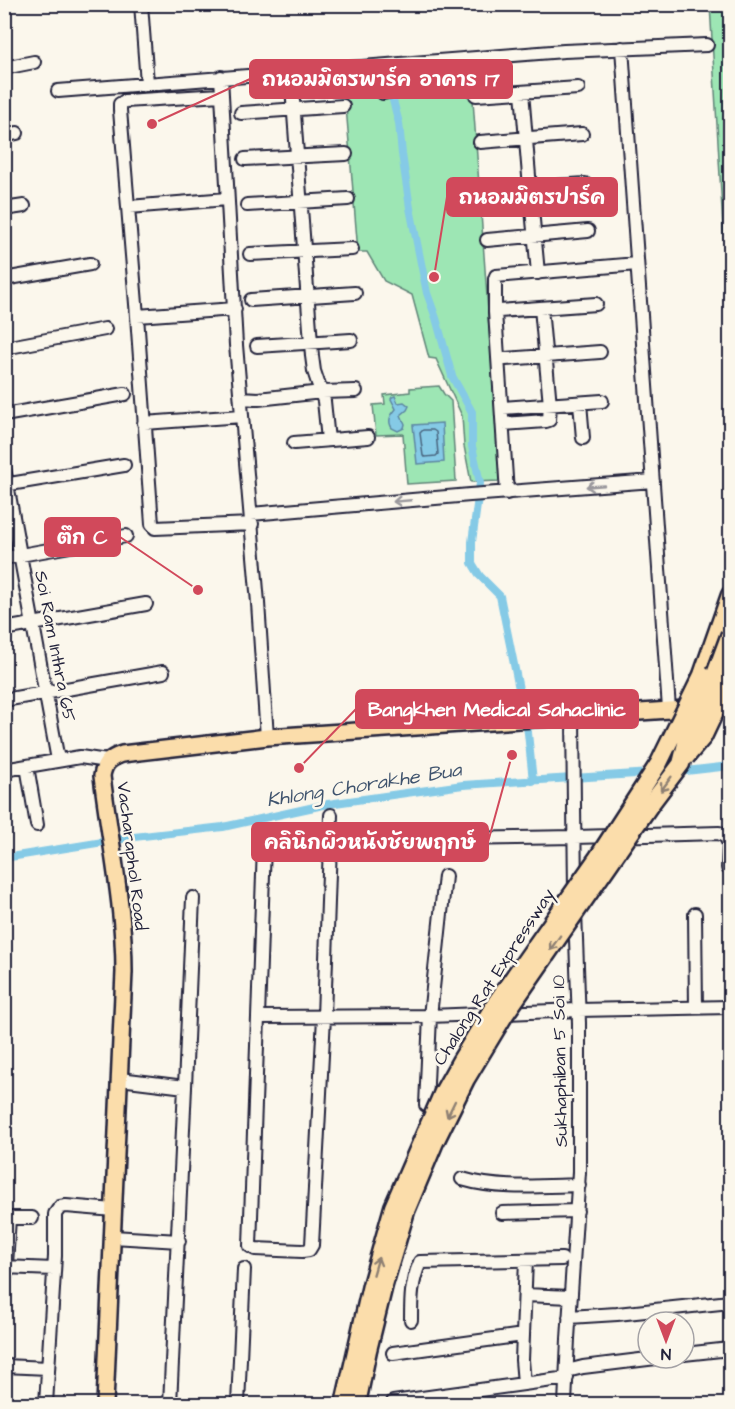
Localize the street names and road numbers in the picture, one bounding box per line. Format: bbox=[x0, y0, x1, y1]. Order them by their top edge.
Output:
street label: Soi Ram Inthra 65 bbox=[28, 568, 82, 724]
street label: Vacharaphol Road bbox=[110, 780, 154, 932]
street label: Chalong Rat Expressway bbox=[427, 884, 562, 1071]
street label: Sukhaphiban 5 Soi 10 bbox=[546, 975, 574, 1147]

